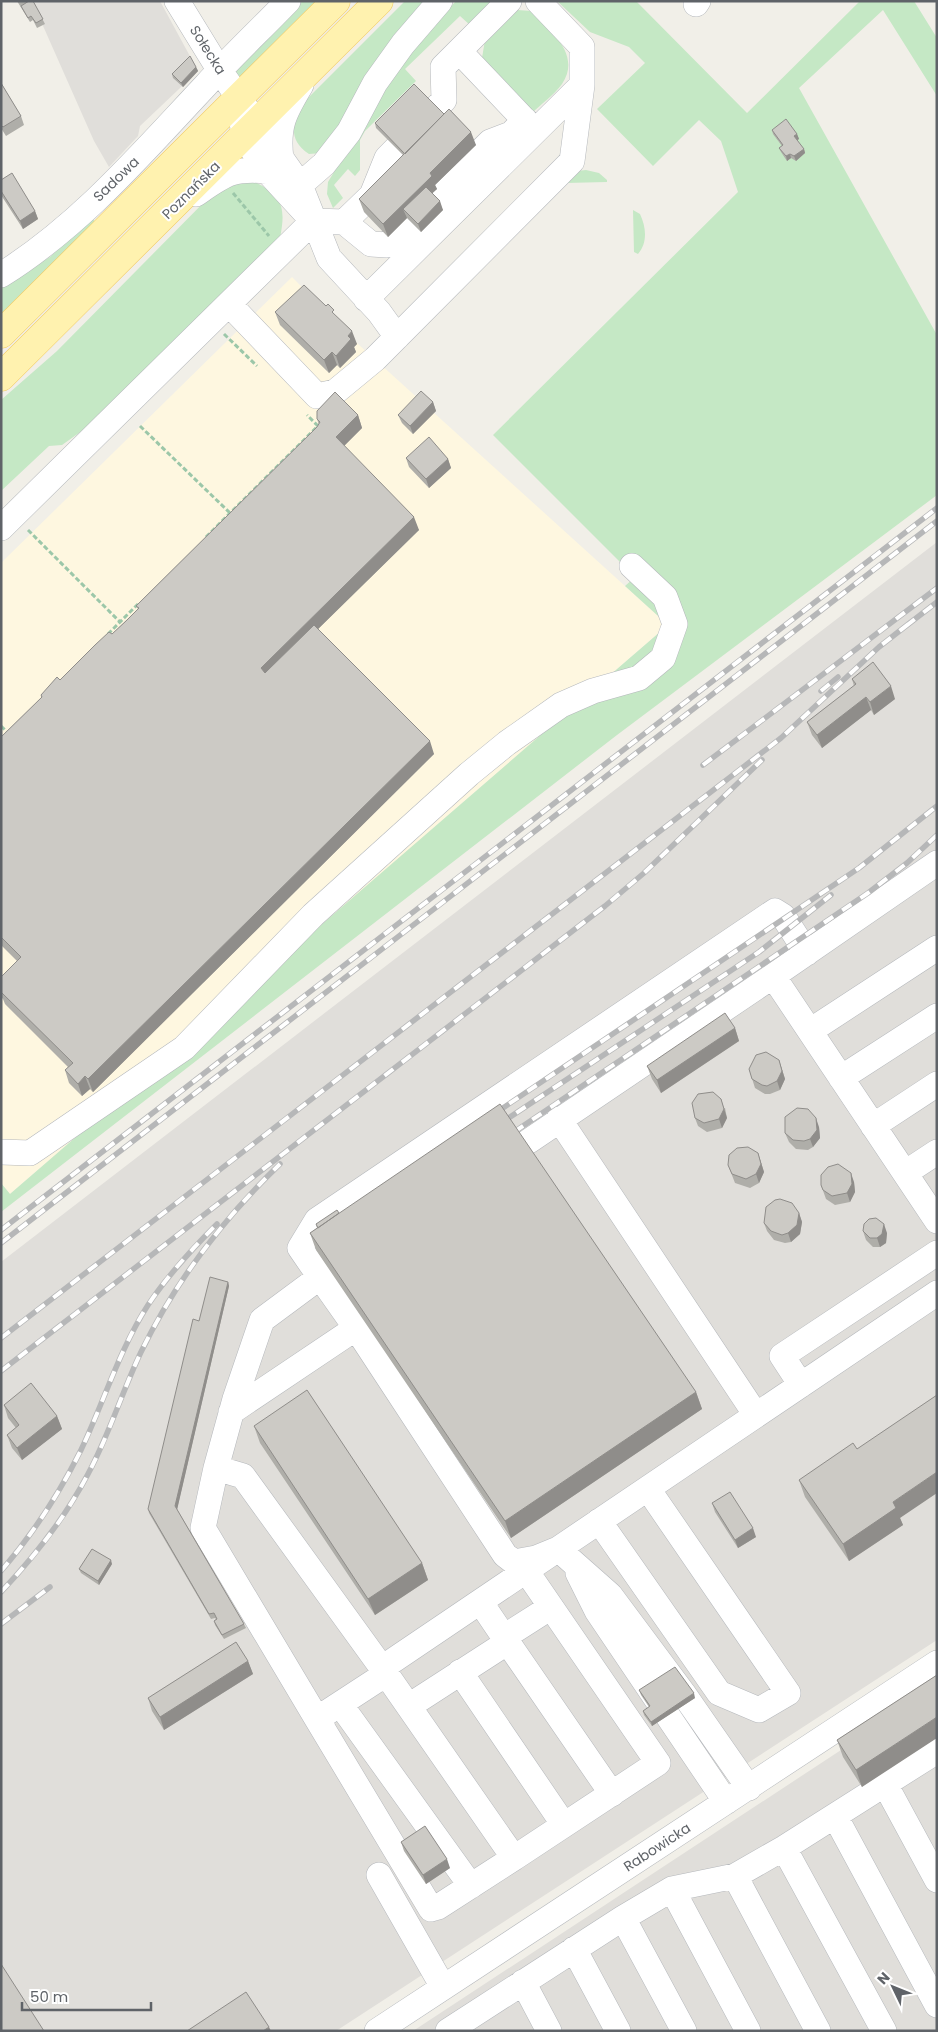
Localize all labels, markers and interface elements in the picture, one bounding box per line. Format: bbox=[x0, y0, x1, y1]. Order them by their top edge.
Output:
street label: Sołecka bbox=[185, 22, 231, 78]
street label: Sadowa bbox=[89, 152, 143, 206]
street label: Poznańska bbox=[157, 156, 225, 224]
street label: Rabowicka bbox=[619, 1818, 695, 1876]
north arrow bbox=[868, 1962, 918, 2012]
text: N bbox=[873, 1967, 894, 1989]
scale bar bbox=[22, 1980, 151, 2012]
text: 50 m bbox=[30, 1986, 68, 2007]

